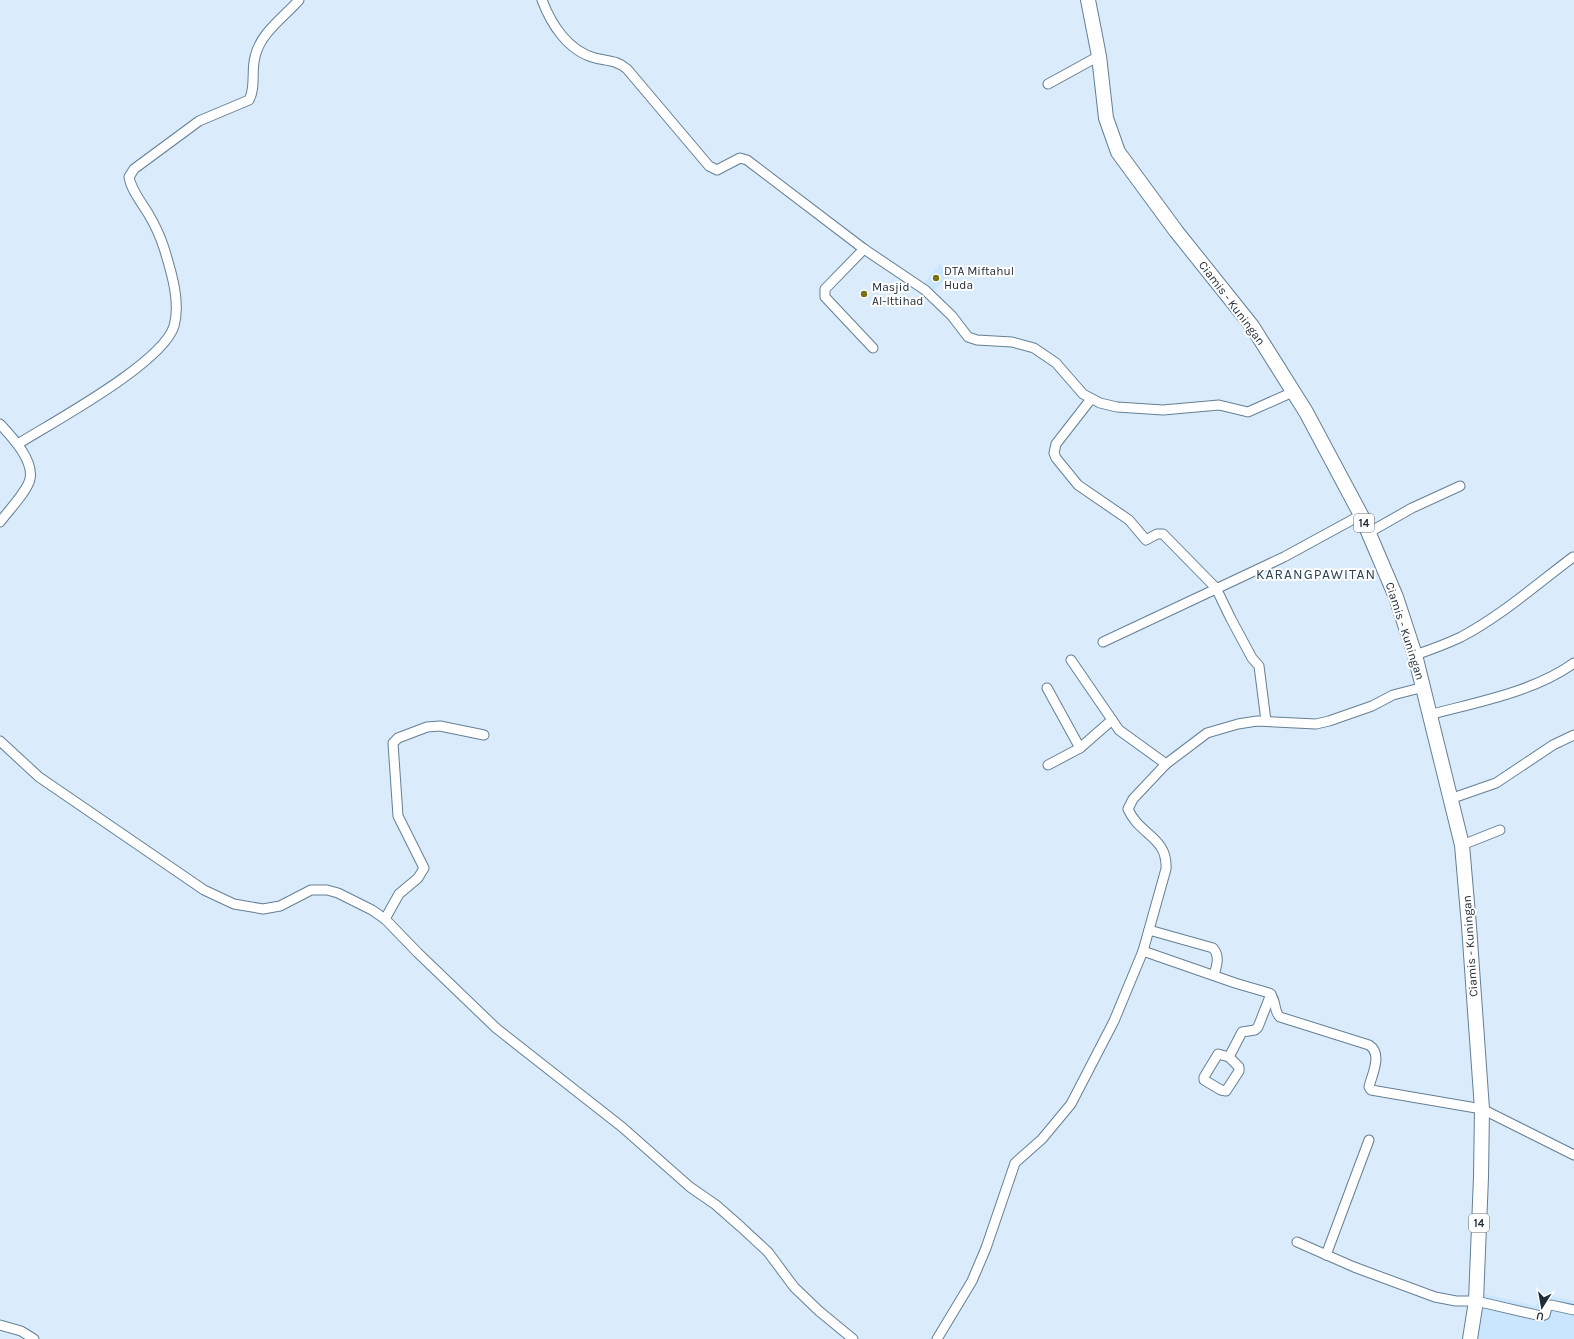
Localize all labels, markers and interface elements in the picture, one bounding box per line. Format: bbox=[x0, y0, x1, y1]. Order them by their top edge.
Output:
street label: Ciamis - Kuningan bbox=[1196, 258, 1268, 348]
place label: DTA Miftahul Huda bbox=[944, 264, 1014, 292]
marker: DTA Miftahul Huda bbox=[931, 273, 941, 283]
place label: Masjid Al-Ittihad bbox=[872, 280, 923, 308]
marker: Masjid Al-Ittihad bbox=[859, 289, 869, 299]
road number: 14 bbox=[1354, 514, 1374, 532]
district label: KARANGPAWITAN bbox=[1256, 566, 1376, 583]
street label: Ciamis - Kuningan bbox=[1383, 580, 1427, 682]
street label: Ciamis - Kuningan bbox=[1459, 895, 1481, 997]
road number: 14 bbox=[1469, 1214, 1489, 1232]
north arrow bbox=[1522, 1287, 1562, 1327]
text: U bbox=[1535, 1309, 1545, 1323]

